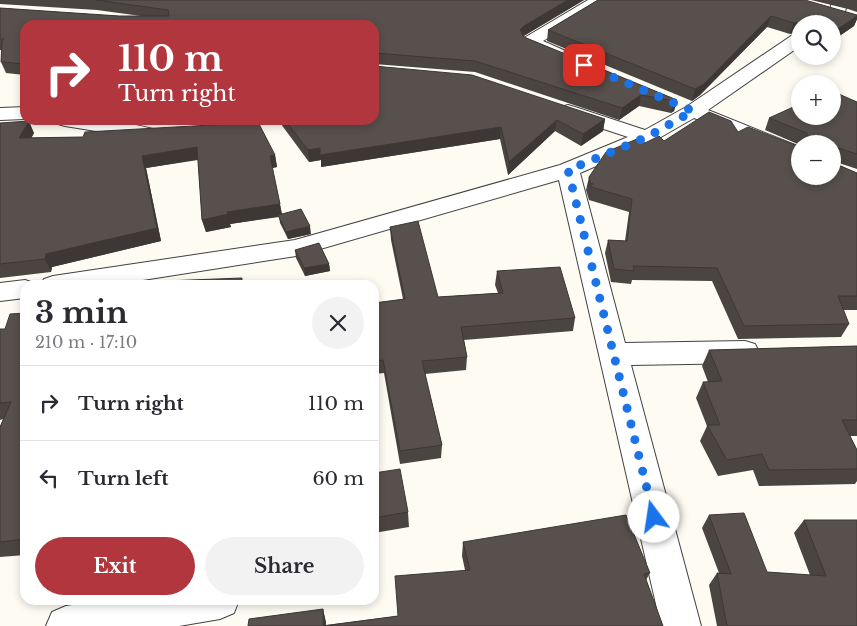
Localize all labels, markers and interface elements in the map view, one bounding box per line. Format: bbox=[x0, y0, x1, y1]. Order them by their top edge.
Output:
map controls bbox=[791, 15, 841, 185]
button: search bbox=[791, 15, 841, 65]
text: 110 m bbox=[118, 37, 223, 80]
icon: right bbox=[35, 40, 100, 105]
pin bbox=[563, 44, 605, 86]
icon: arrive bbox=[570, 51, 598, 79]
button: + bbox=[791, 75, 841, 125]
text: Turn right bbox=[118, 80, 236, 107]
button: − bbox=[791, 135, 841, 185]
text: 3 min bbox=[35, 294, 128, 331]
button: close bbox=[312, 297, 364, 349]
text: 210 m · 17:10 bbox=[35, 332, 137, 352]
icon: right bbox=[35, 389, 63, 417]
text: Turn right bbox=[78, 392, 184, 415]
text: 110 m bbox=[308, 392, 364, 415]
icon: left bbox=[35, 464, 63, 492]
text: Turn left bbox=[78, 467, 169, 490]
text: 60 m bbox=[312, 467, 364, 490]
position arrow bbox=[627, 490, 679, 542]
button: Exit bbox=[35, 537, 195, 595]
button: Share bbox=[205, 537, 364, 595]

